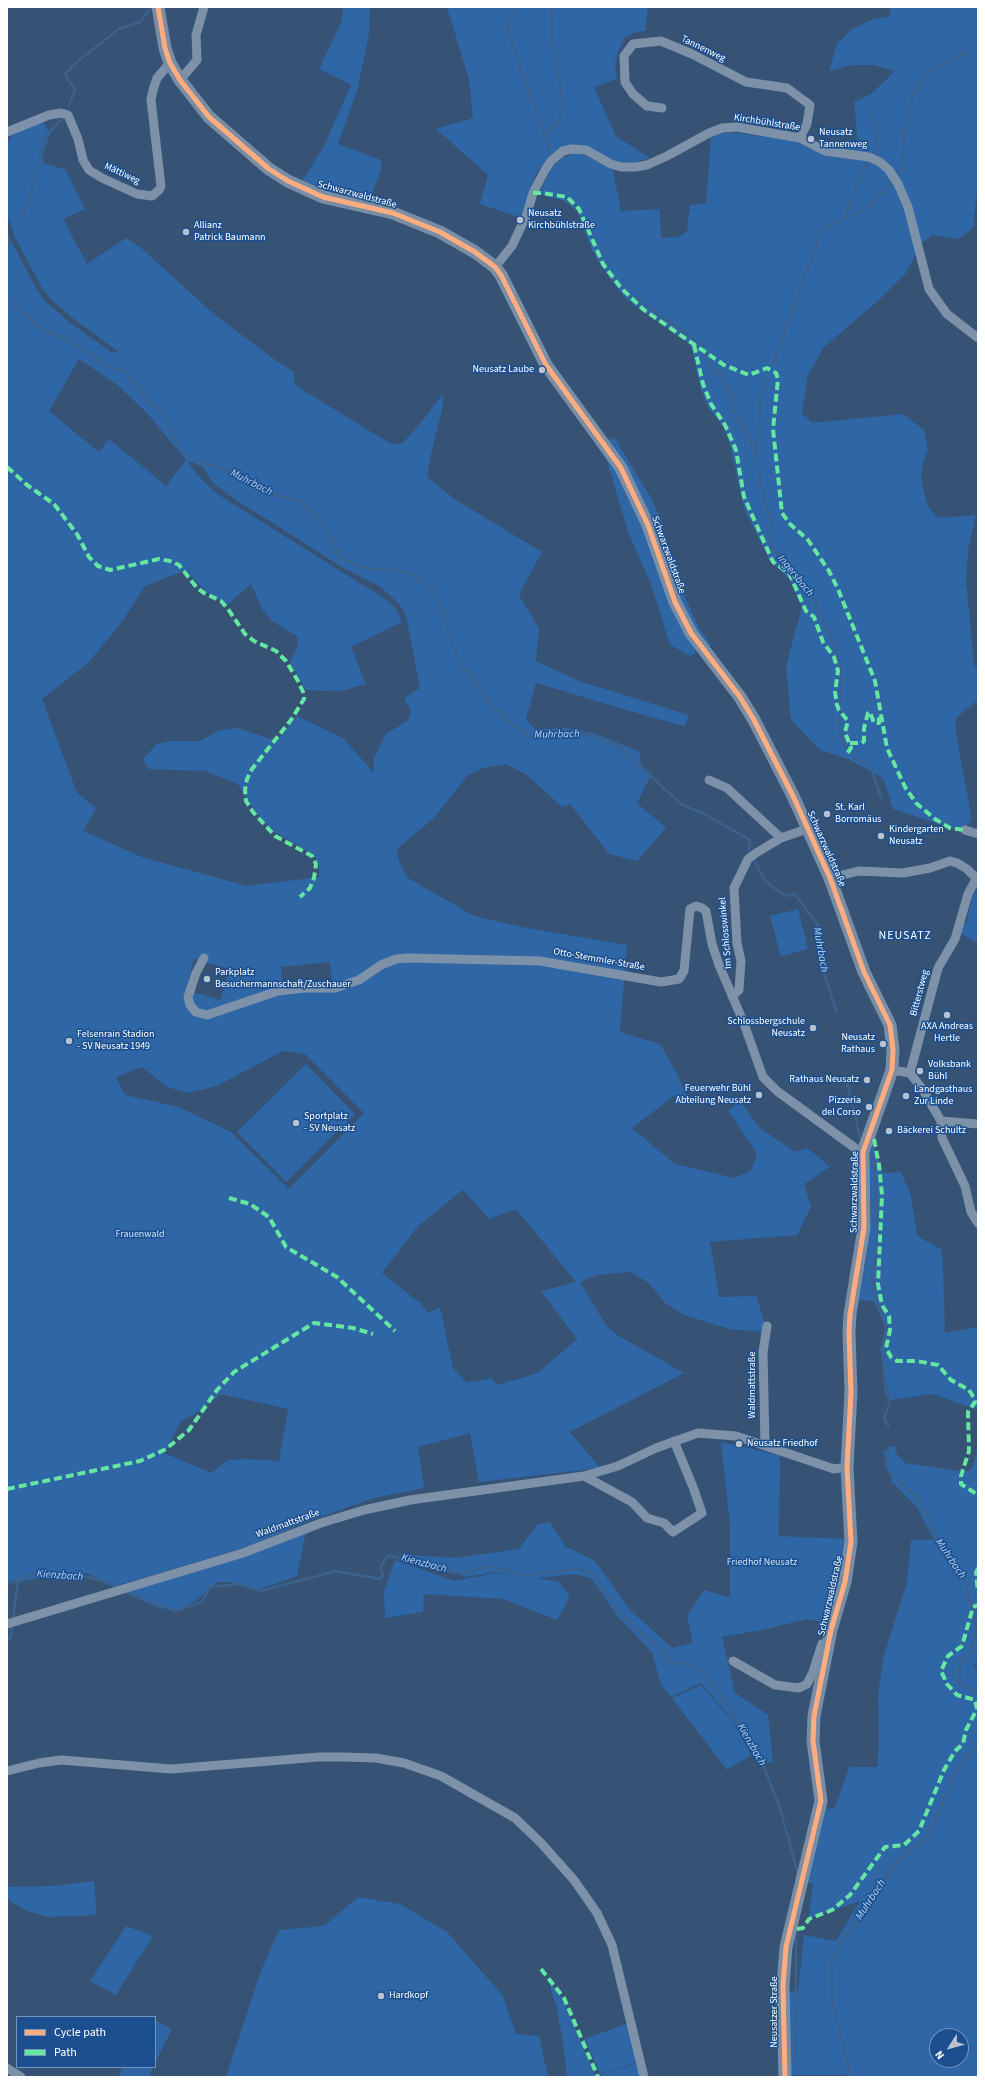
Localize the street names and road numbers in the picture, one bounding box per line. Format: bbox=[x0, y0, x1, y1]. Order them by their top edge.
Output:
street label: Tannenweg bbox=[679, 33, 727, 65]
street label: Kirchbühlstraße bbox=[733, 112, 801, 134]
street label: Mättiweg bbox=[102, 160, 142, 188]
street label: Schwarzwaldstraße bbox=[316, 179, 398, 211]
street label: Schwarzwaldstraße bbox=[648, 515, 688, 595]
street label: Schwarzwaldstraße bbox=[804, 809, 848, 889]
street label: Im Schlosswinkel bbox=[717, 897, 735, 969]
street label: Otto-Stemmler-Straße bbox=[552, 946, 646, 974]
street label: Bitterstweg bbox=[908, 968, 932, 1018]
street label: Schwarzwaldstraße bbox=[848, 1151, 862, 1233]
street label: Waldmattstraße bbox=[747, 1352, 759, 1418]
street label: Waldmattstraße bbox=[255, 1507, 321, 1541]
street label: Schwarzwaldstraße bbox=[816, 1555, 846, 1637]
street label: Neusatzer Straße bbox=[769, 1976, 781, 2048]

